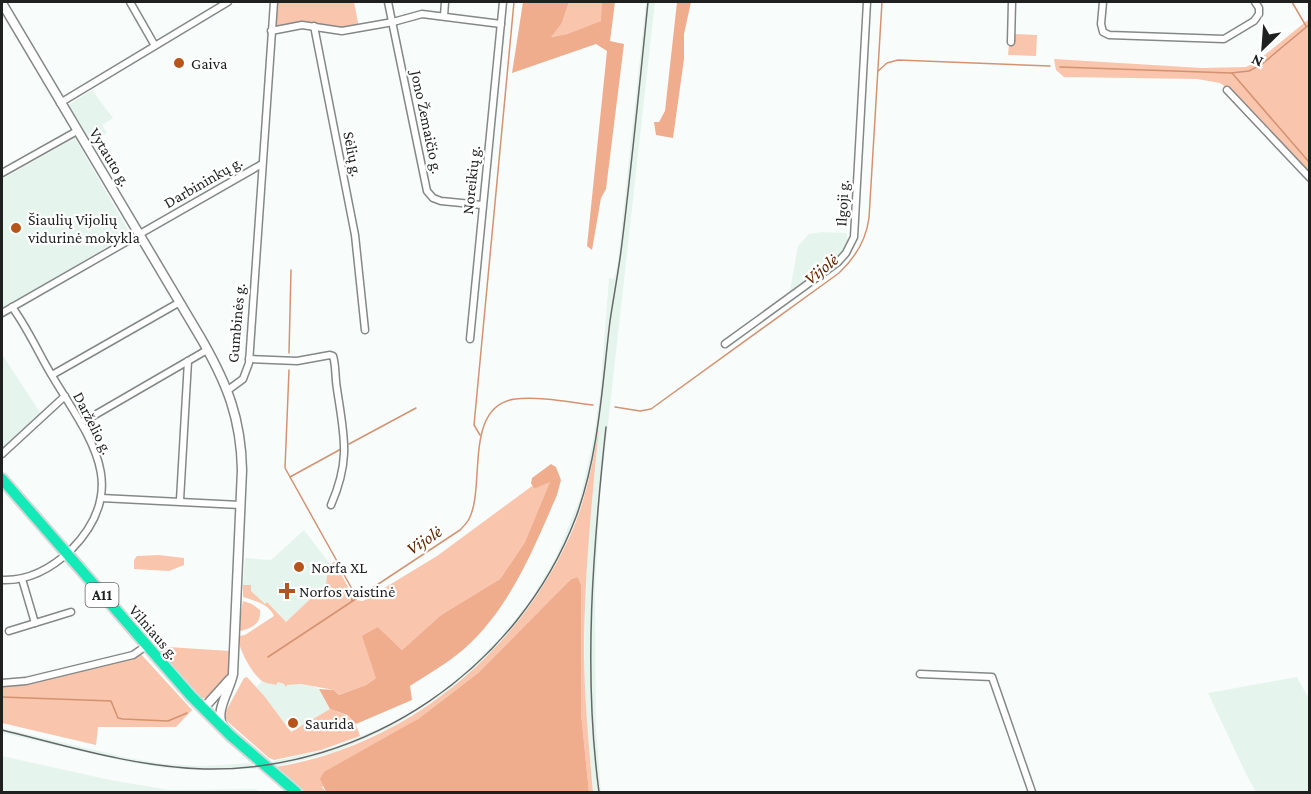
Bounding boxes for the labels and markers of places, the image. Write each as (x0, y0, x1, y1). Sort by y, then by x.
place label: Gaiva (191, 55, 228, 72)
marker: Gaiva (172, 56, 186, 70)
place label: Šiaulių Vijolių vidurinė mokykla (27, 211, 140, 247)
marker: Šiaulių Vijolių vidurinė mokykla (9, 221, 23, 235)
place label: Norfa XL (311, 559, 367, 576)
marker: Norfa XL (292, 560, 306, 574)
place label: Norfos vaistinė (299, 583, 395, 600)
marker: Norfos vaistinė (280, 584, 294, 598)
place label: Saurida (305, 715, 355, 732)
marker: Saurida (286, 716, 300, 730)

